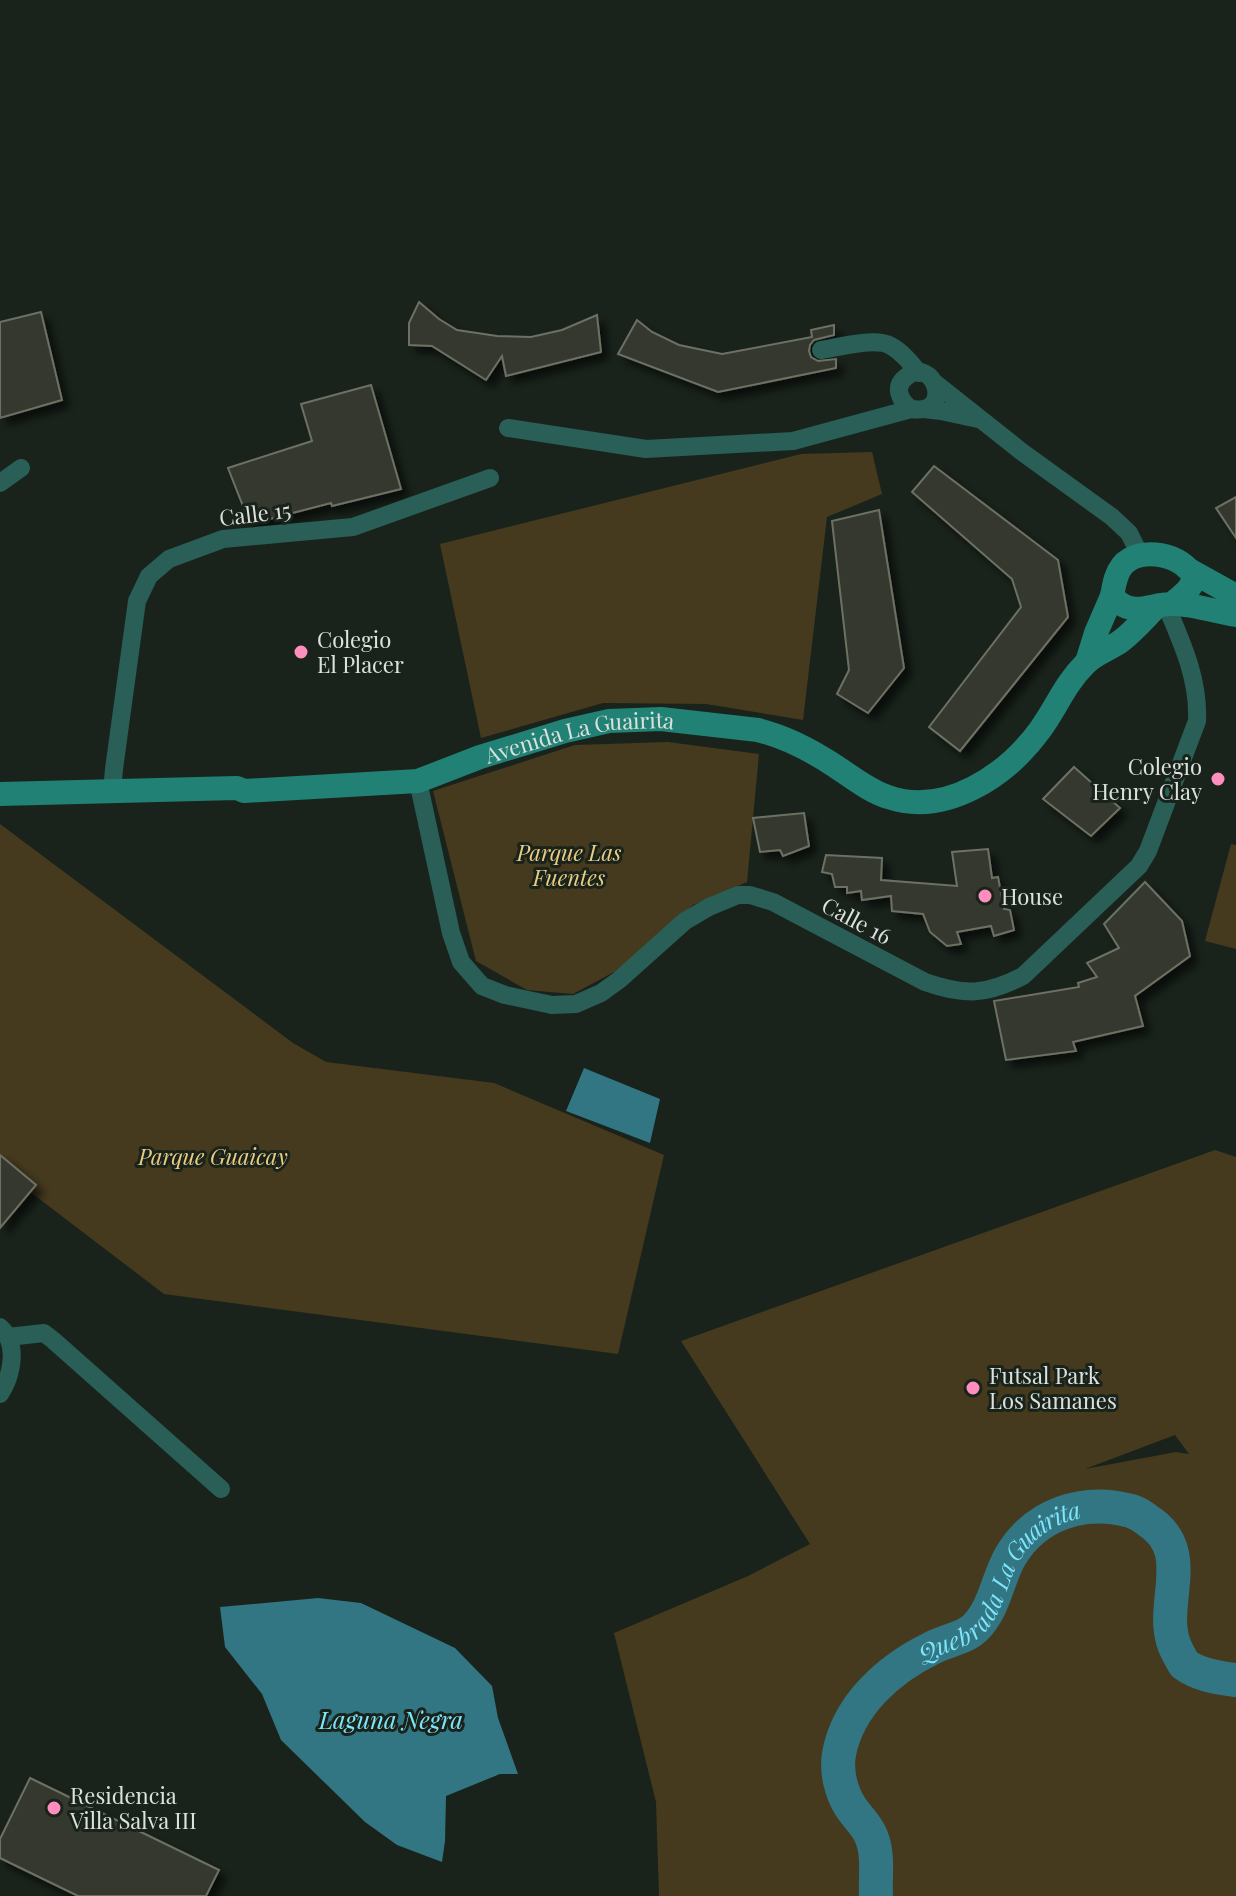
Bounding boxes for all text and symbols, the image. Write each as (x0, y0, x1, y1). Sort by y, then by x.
street label: Calle 15 (217, 494, 293, 532)
place label: Colegio El Placer (317, 624, 404, 679)
marker: Colegio El Placer (292, 643, 310, 661)
street label: Avenida La Guairita (480, 704, 676, 770)
place label: Colegio Henry Clay (1092, 751, 1202, 806)
marker: Colegio Henry Clay (1209, 770, 1227, 788)
park label: Parque Las Fuentes (516, 837, 622, 892)
place label: House (1001, 881, 1063, 911)
marker: House (976, 887, 994, 905)
street label: Calle 16 (817, 889, 897, 951)
park label: Parque Guaicay (137, 1141, 288, 1171)
place label: Futsal Park Los Samanes (989, 1360, 1117, 1415)
marker: Futsal Park Los Samanes (964, 1379, 982, 1397)
water label: Quebrada La Guairita (910, 1492, 1083, 1670)
water label: Laguna Negra (318, 1703, 463, 1735)
place label: Residencia Villa Salva III (69, 1780, 197, 1835)
marker: Residencia Villa Salva III (45, 1799, 63, 1817)

